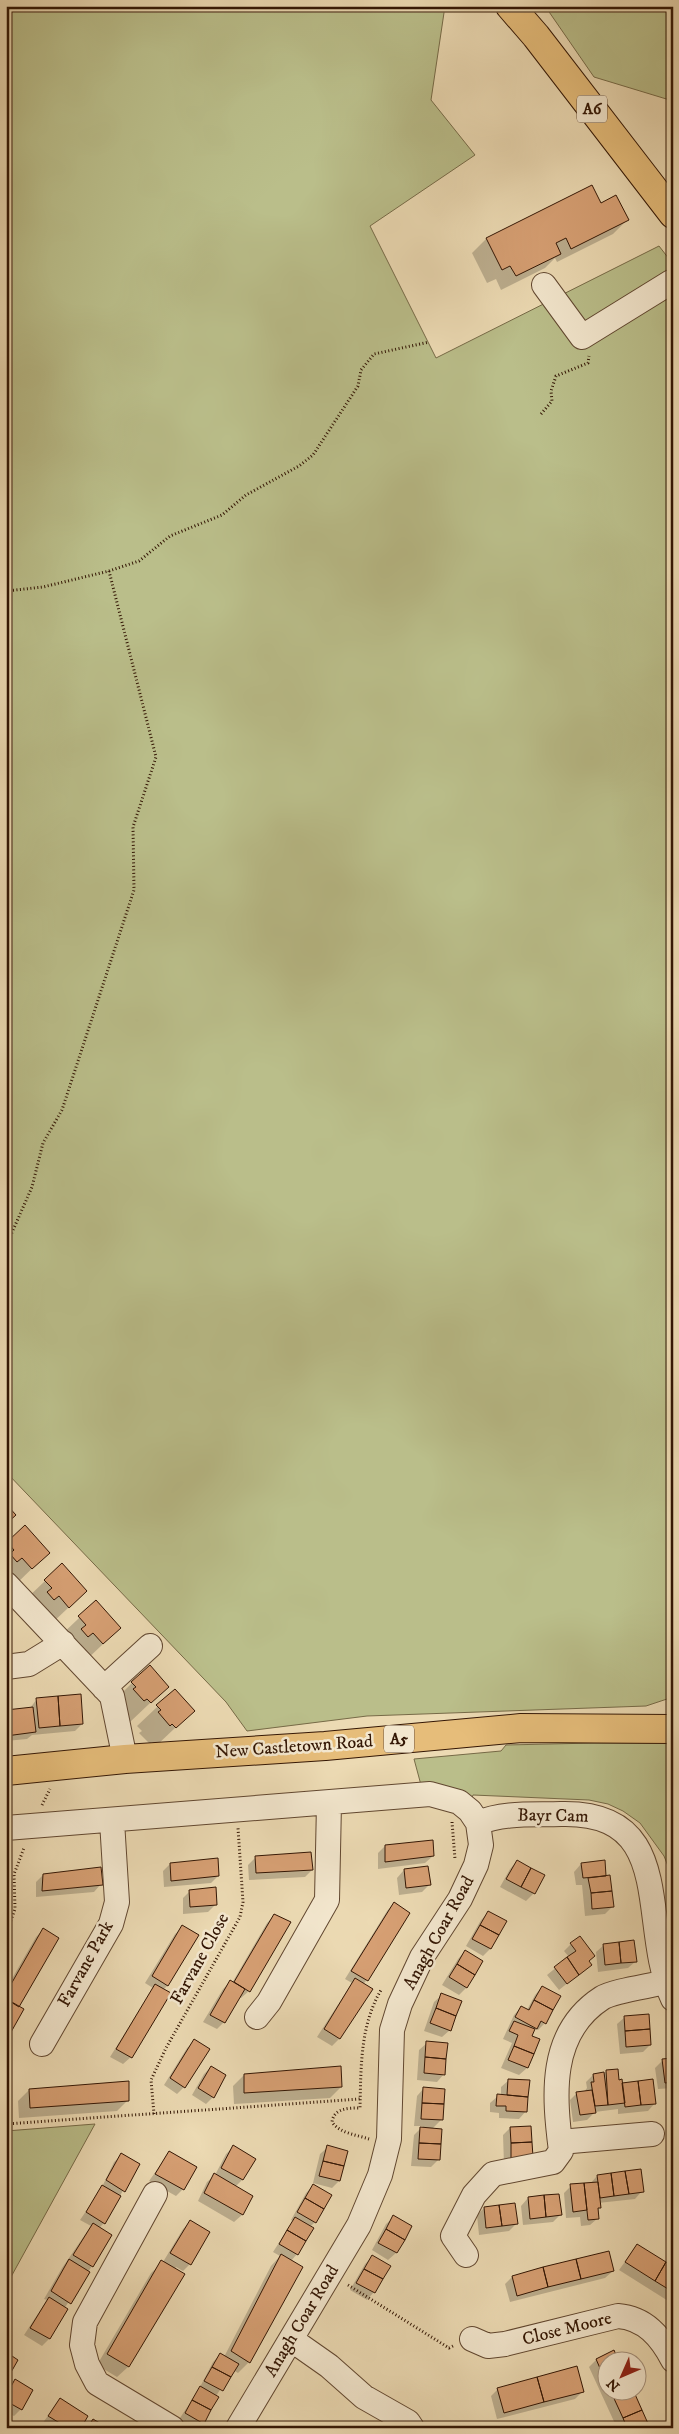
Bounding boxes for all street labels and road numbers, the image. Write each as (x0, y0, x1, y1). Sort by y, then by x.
road number: A6 (577, 96, 607, 122)
road number: A5 (384, 1726, 414, 1752)
street label: New Castletown Road (214, 1731, 374, 1763)
street label: Bayr Cam (517, 1804, 589, 1828)
street label: Anagh Coar Road (399, 1872, 479, 1994)
street label: Farvane Close (166, 1910, 234, 2008)
street label: Farvane Park (53, 1917, 119, 2011)
street label: Anagh Coar Road (260, 2261, 344, 2381)
street label: Close Moore (520, 2307, 614, 2351)

